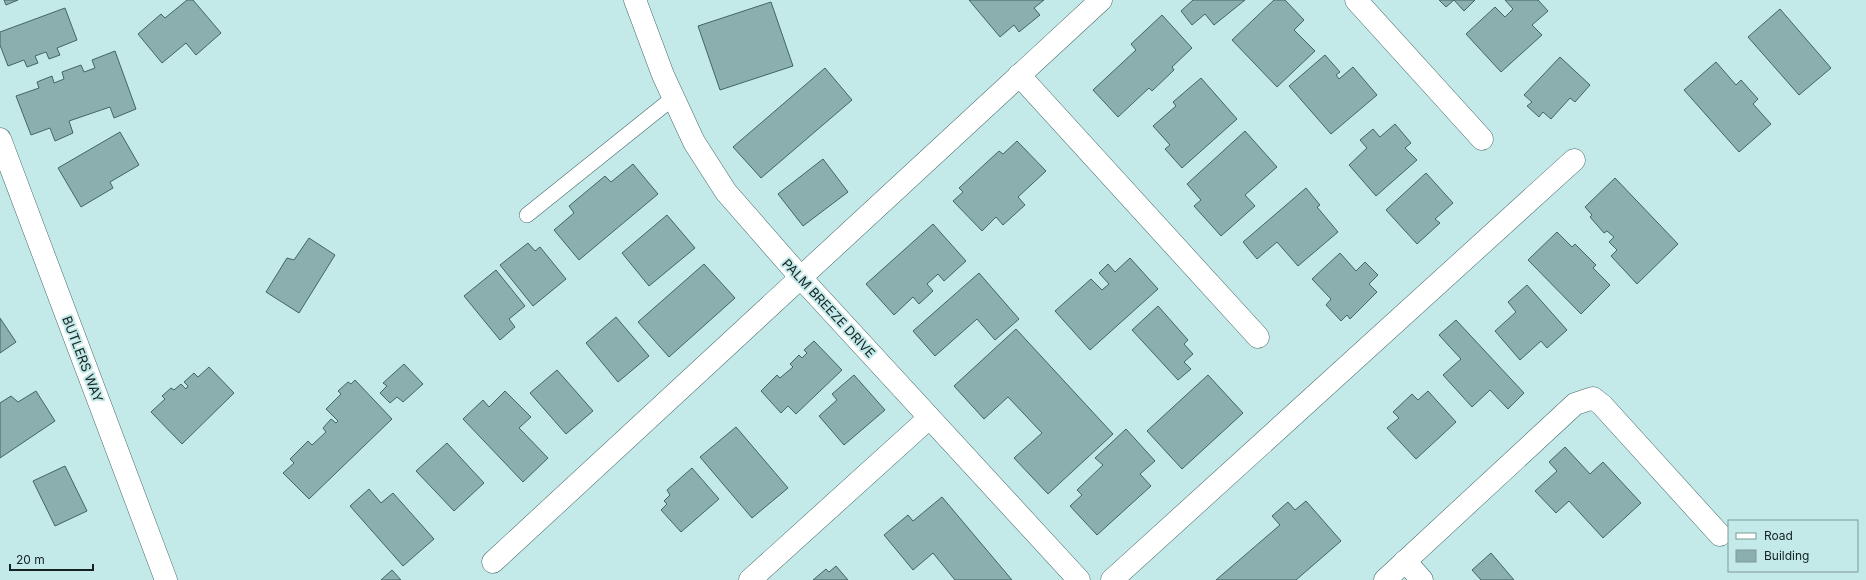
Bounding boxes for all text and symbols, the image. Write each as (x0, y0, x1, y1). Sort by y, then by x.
street label: PALM BREEZE DRIVE (779, 255, 879, 361)
street label: BUTLERS WAY (59, 314, 107, 405)
legend (1728, 520, 1858, 572)
text: Road (1764, 528, 1793, 543)
scale bar (10, 546, 93, 572)
text: Building (1764, 548, 1809, 563)
text: 20 m (16, 552, 45, 567)

